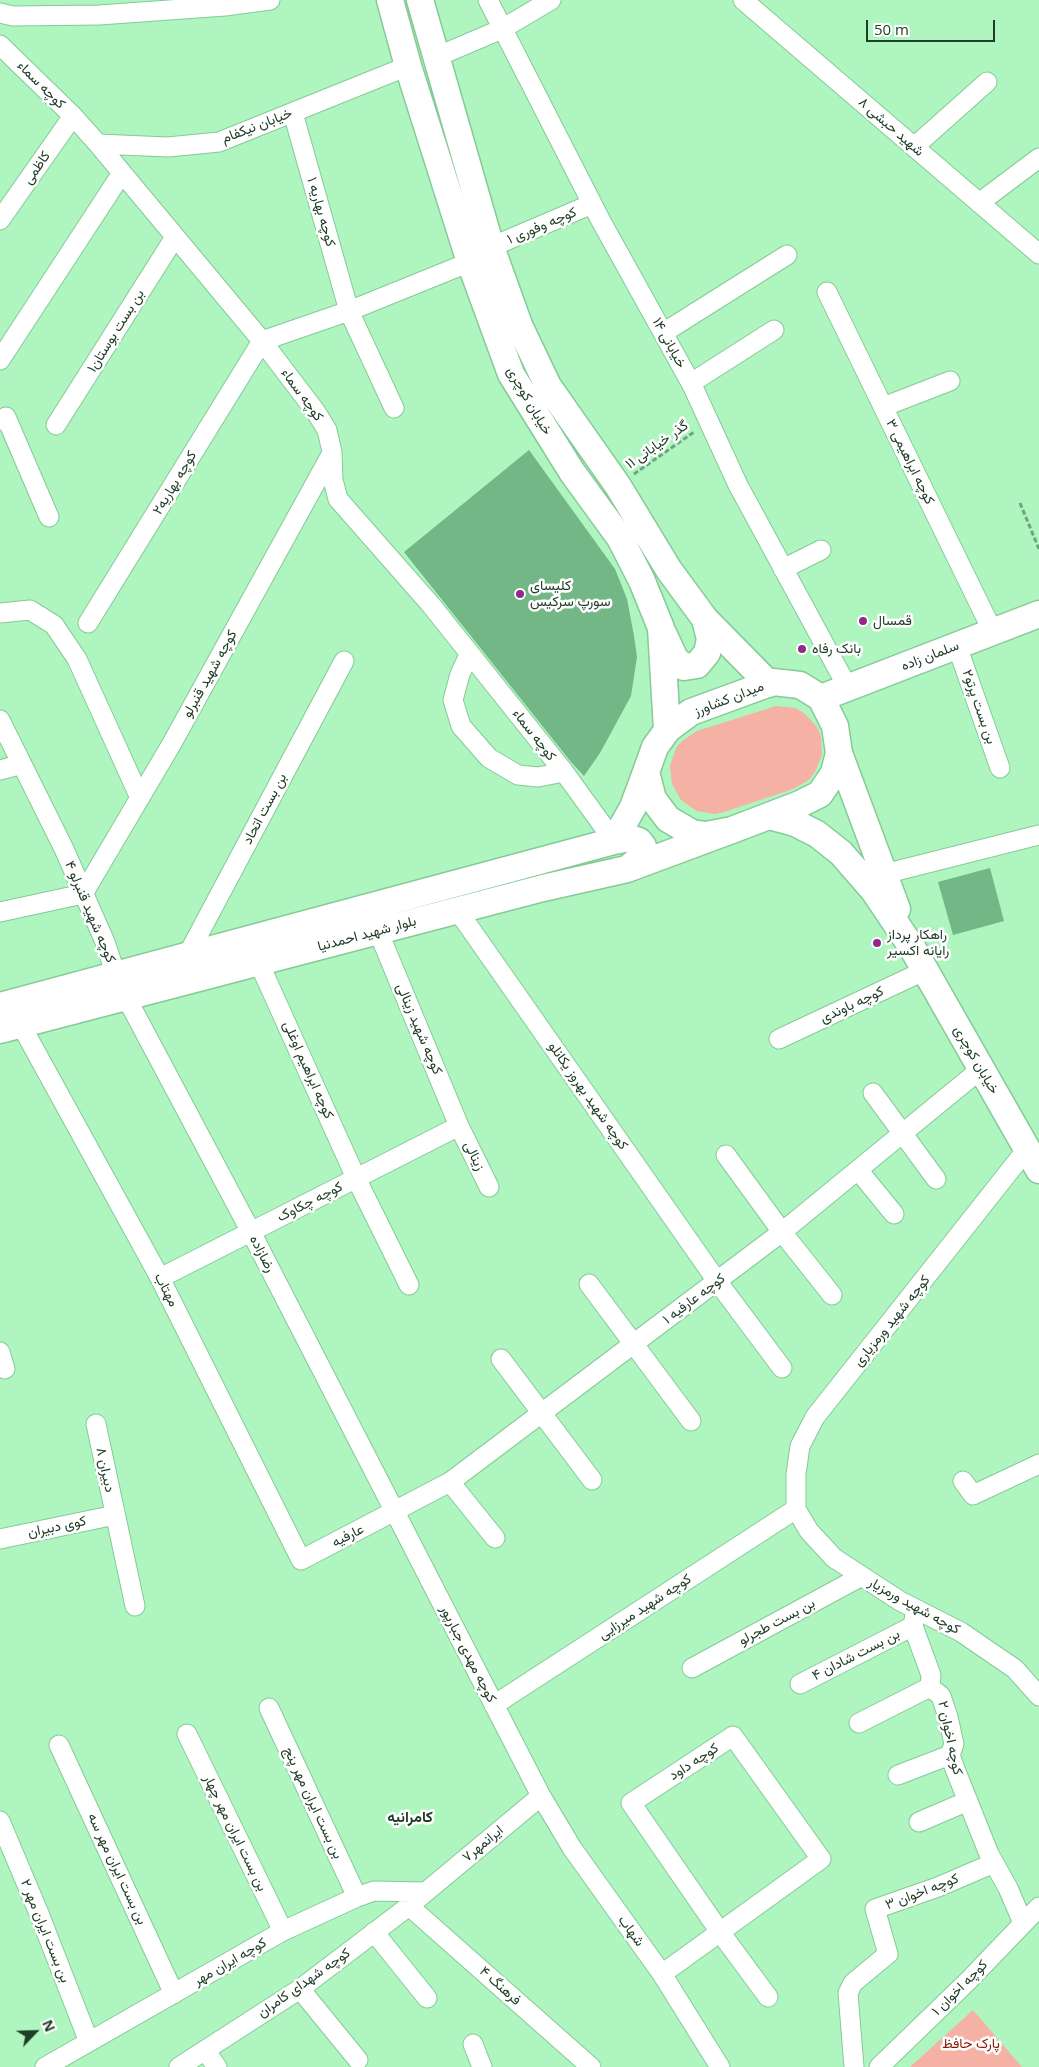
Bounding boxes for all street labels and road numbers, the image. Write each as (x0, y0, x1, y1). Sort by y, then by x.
street label: کوچه سماء (13, 57, 69, 113)
street label: شهید حبشی ۸ (855, 94, 927, 160)
street label: خیابان نیکفام (219, 105, 295, 147)
street label: کاظمی (20, 148, 54, 188)
street label: کوچه بهاریه ۱ (303, 175, 339, 249)
street label: کوچه وفوری ۱ (505, 204, 579, 248)
street label: بن بست بوستان۱ (84, 287, 148, 375)
street label: خیابانی ۱۴ (648, 315, 690, 371)
street label: خیابان کوچری (503, 364, 555, 438)
street label: کوچه سماء (277, 365, 327, 425)
street label: گذر خیابانی ۱۱ (622, 417, 692, 473)
street label: کوچه ابراهیمی ۳ (882, 417, 938, 507)
street label: کوچه بهاریه۲ (149, 448, 201, 518)
street label: کوچه شهید قنبرلو (179, 627, 241, 721)
street label: سلمان زاده (899, 637, 961, 675)
street label: بن بست پرتو۲ (958, 668, 1000, 746)
street label: میدان کشاورز (692, 678, 766, 720)
street label: کوچه سماء (509, 706, 559, 764)
street label: بن بست اتحاد (239, 771, 291, 847)
street label: کوچه شهید قنبرلو ۴ (61, 858, 119, 966)
street label: بلوار شهید احمدنیا (316, 913, 418, 955)
street label: کوچه شهید زینالی (392, 981, 446, 1077)
street label: کوچه باوندی (818, 983, 886, 1027)
street label: کوچه ابراهیم اوغلی (279, 1018, 337, 1122)
street label: خیابان کوچری (950, 1023, 1002, 1097)
street label: کوچه شهید بهروز یکانلو (544, 1039, 632, 1153)
street label: زینالی (460, 1139, 488, 1173)
street label: کوچه چکاوک (274, 1178, 346, 1226)
street label: رضازاده (246, 1233, 278, 1275)
street label: مهتاب (150, 1270, 182, 1310)
street label: کوچه عارفیه ۱ (659, 1270, 729, 1328)
street label: کوچه شهید ورمزیاری (850, 1272, 934, 1370)
street label: دبیران ۸ (92, 1446, 118, 1494)
street label: کوی دبیران (26, 1513, 88, 1541)
street label: عارفیه (329, 1521, 367, 1551)
street label: کوچه شهید میرزایی (595, 1571, 695, 1643)
street label: کوچه شهید ورمزیار (865, 1574, 963, 1638)
street label: بن بست طجرلو (736, 1595, 818, 1649)
street label: کوچه مهدی جبارپور (436, 1603, 500, 1705)
street label: بن بست شادان ۴ (809, 1626, 903, 1684)
street label: کوچه اخوان ۲ (934, 1699, 966, 1777)
street label: کوچه داود (666, 1740, 722, 1784)
street label: بن بست ایران مهر پنج (280, 1744, 346, 1862)
street label: بن بست ایران مهر چهار (199, 1772, 271, 1894)
street label: بن بست ایران مهر سه (84, 1811, 150, 1927)
street label: ایرانمهر۷ (459, 1822, 507, 1866)
street label: کوچه اخوان ۳ (883, 1870, 961, 1914)
street label: ۲ بن بست ایران مهر (17, 1877, 73, 1985)
street label: شهاب (614, 1912, 648, 1950)
street label: کوچه ایران مهر (191, 1934, 269, 1990)
street label: کوچه شهدای کامران (254, 1945, 354, 2021)
street label: کوچه اخوان ۱ (929, 1957, 991, 2019)
street label: فرهنگ ۴ (476, 1963, 524, 2009)

